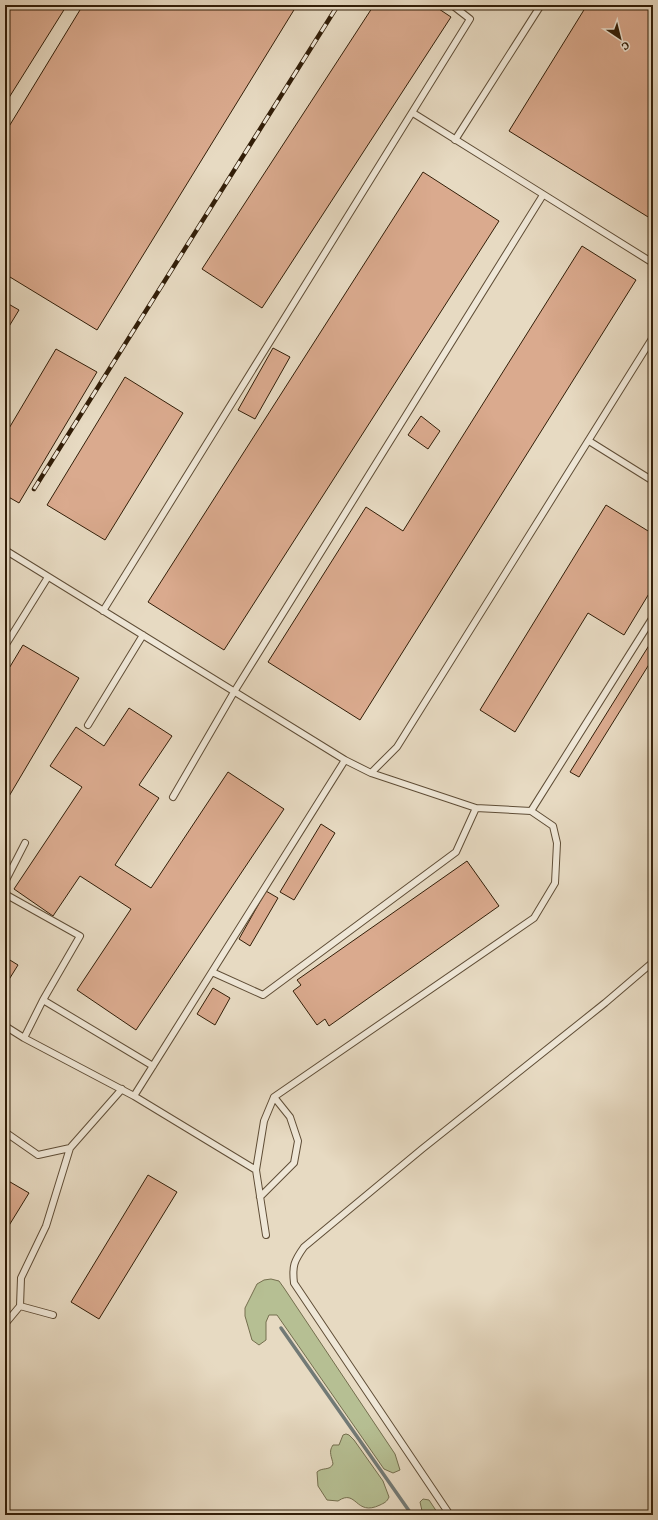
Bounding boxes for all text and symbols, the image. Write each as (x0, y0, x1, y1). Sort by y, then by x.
north arrow (600, 18, 640, 58)
text: С (618, 38, 633, 54)

